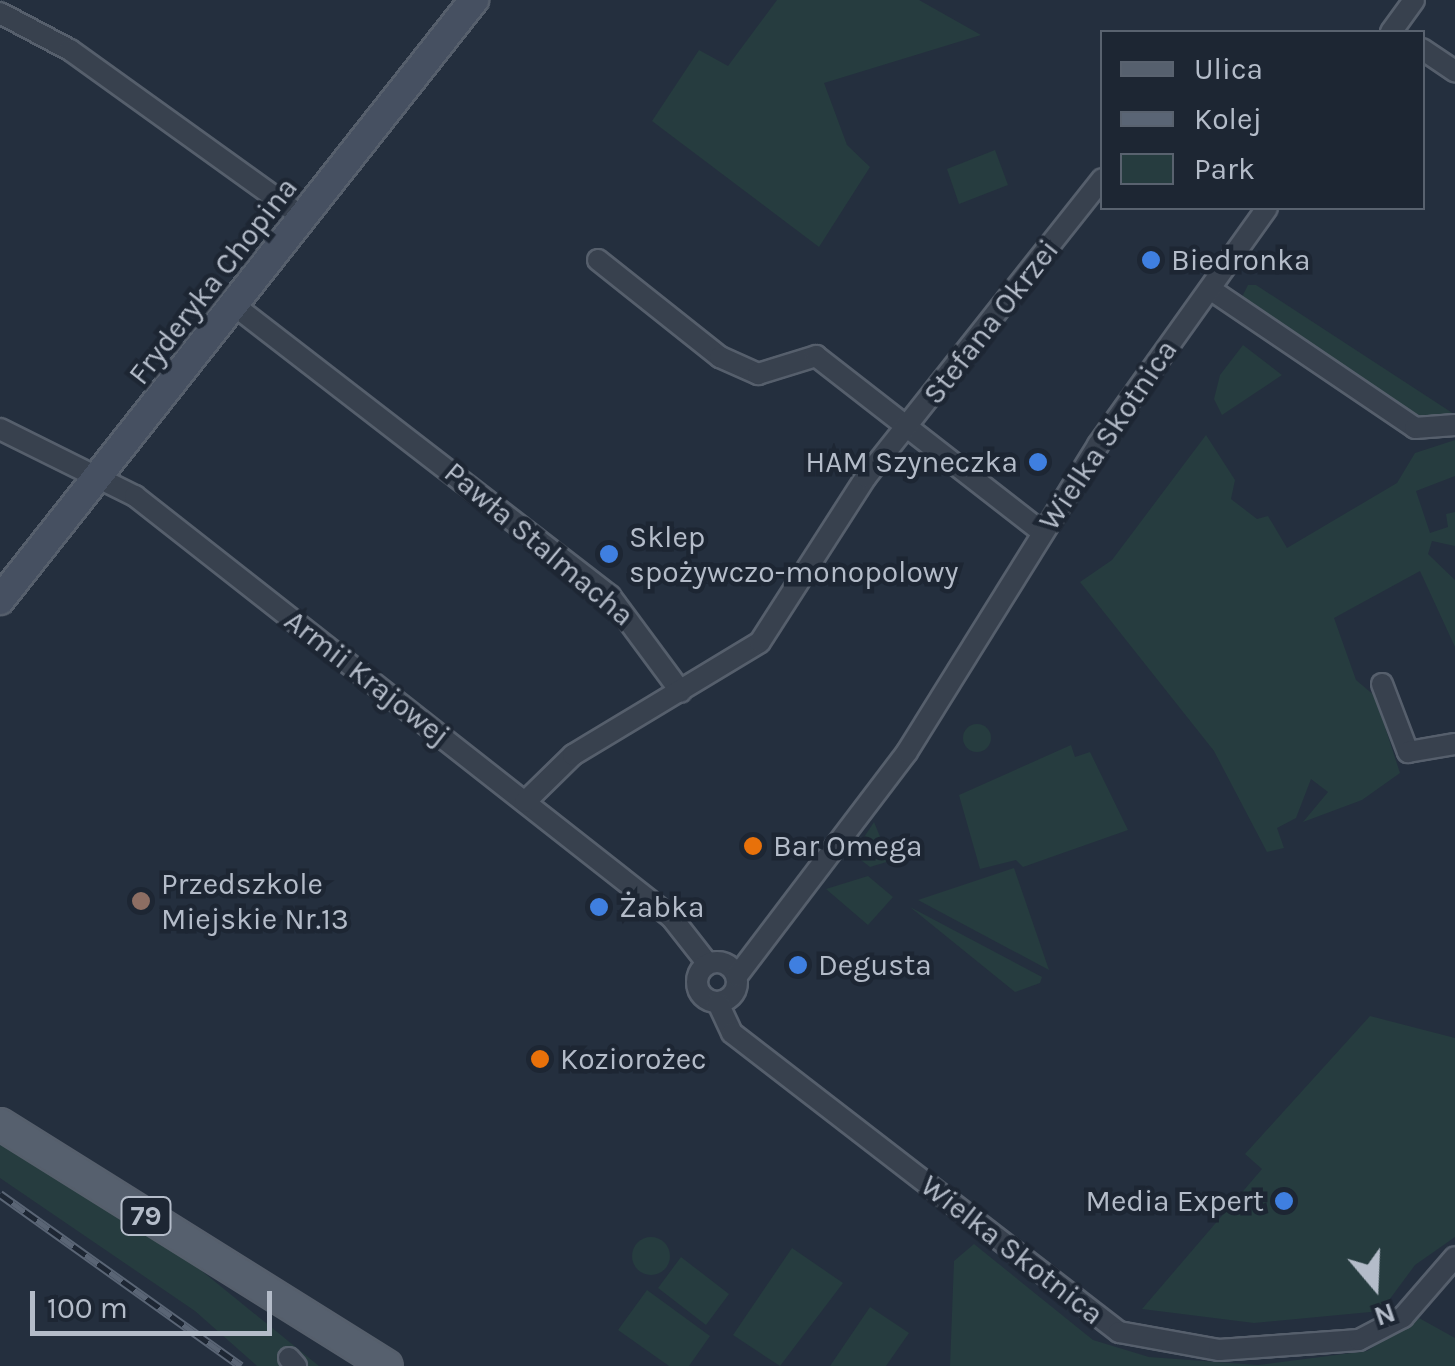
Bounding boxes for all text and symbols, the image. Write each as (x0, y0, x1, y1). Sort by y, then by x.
legend (1100, 30, 1425, 210)
text: Ulica (1194, 51, 1263, 87)
text: Kolej (1194, 101, 1262, 137)
text: Park (1194, 151, 1255, 187)
street label: Fryderyka Chopina (121, 170, 305, 392)
street label: Stefana Okrzei (916, 232, 1066, 412)
place label: Biedronka (1171, 242, 1311, 278)
marker: Biedronka (1140, 249, 1162, 271)
street label: Wielka Skotnica (1031, 333, 1185, 537)
place label: HAM Szyneczka (805, 444, 1018, 480)
marker: HAM Szyneczka (1027, 451, 1049, 473)
street label: Pawła Stalmacha (437, 454, 641, 634)
place label: Sklep spożywczo-monopolowy (629, 519, 959, 590)
marker: Sklep spożywczo-monopolowy (598, 543, 620, 565)
street label: Armii Krajowej (277, 603, 457, 753)
place label: Bar Omega (773, 828, 922, 864)
marker: Bar Omega (742, 835, 764, 857)
place label: Przedszkole Miejskie Nr.13 (161, 866, 349, 936)
place label: Żabka (619, 889, 704, 925)
marker: Przedszkole Miejskie Nr.13 (130, 890, 152, 912)
marker: Żabka (588, 896, 610, 918)
place label: Degusta (818, 947, 932, 983)
marker: Degusta (787, 954, 809, 976)
place label: Koziorożec (560, 1041, 707, 1077)
marker: Koziorożec (529, 1048, 551, 1070)
street label: Wielka Skotnica (914, 1168, 1110, 1332)
place label: Media Expert (1086, 1183, 1264, 1219)
marker: Media Expert (1273, 1190, 1295, 1212)
road number: 79 (118, 1193, 174, 1239)
north arrow (1325, 1236, 1425, 1336)
scale bar (35, 1271, 278, 1333)
text: 100 m (47, 1290, 128, 1326)
text: N (1370, 1296, 1400, 1334)

